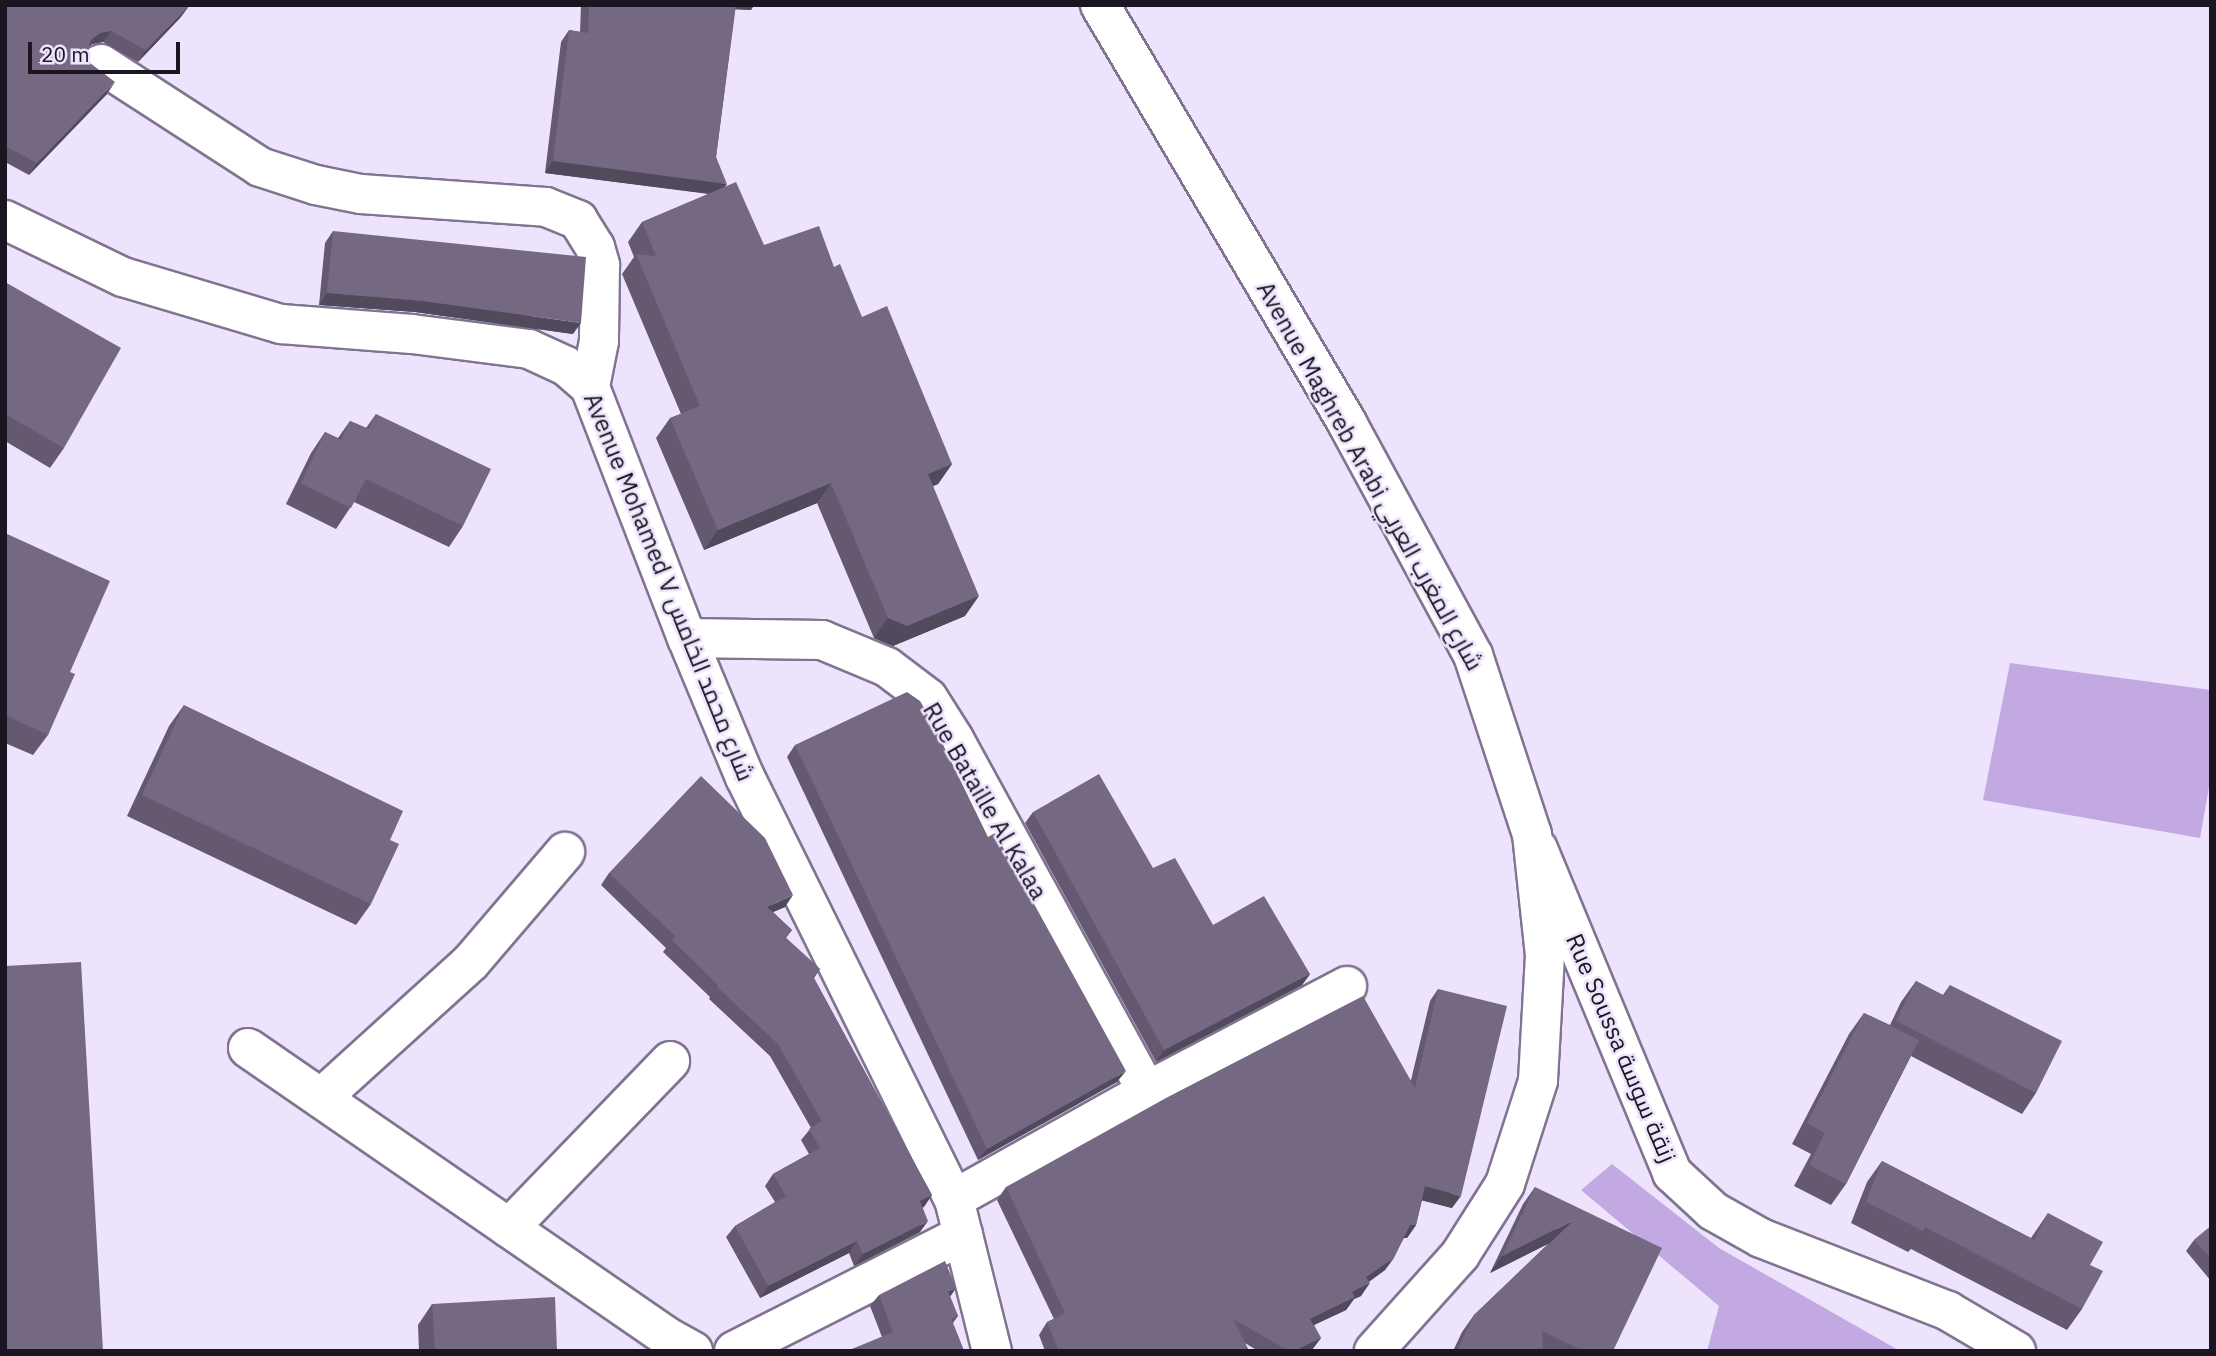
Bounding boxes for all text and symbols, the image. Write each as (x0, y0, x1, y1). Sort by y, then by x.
scale bar (32, 28, 184, 72)
text: 20 m (41, 40, 90, 68)
street label: Avenue Maghreb Arabi شارع المغرب العربي (1251, 277, 1489, 675)
street label: Avenue Mohamed V شارع محمد الخامس (578, 389, 760, 785)
street label: Rue Bataille Al Kalaa (917, 697, 1053, 905)
street label: Rue Soussa زنقة سوسة (1560, 929, 1682, 1167)

